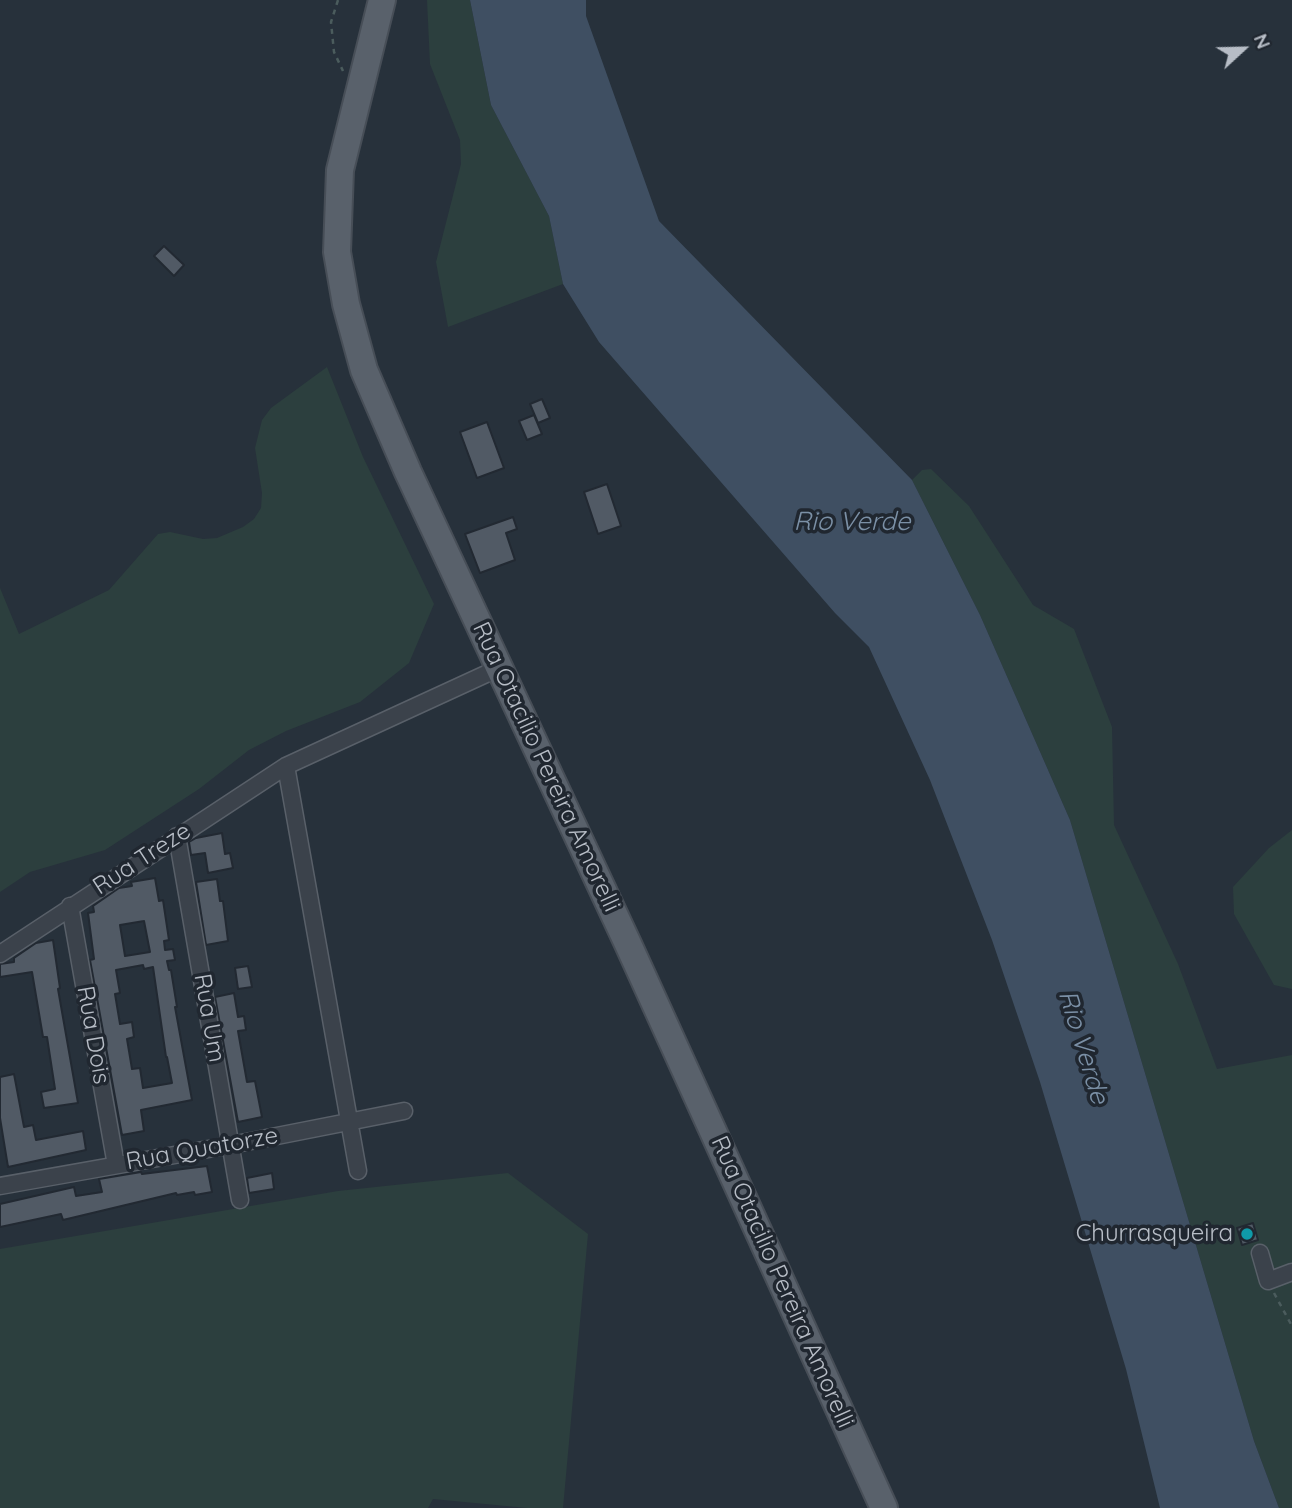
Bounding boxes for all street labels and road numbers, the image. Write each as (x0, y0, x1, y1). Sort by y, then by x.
street label: Rua Otacilio Pereira Amorelli (466, 618, 626, 916)
street label: Rua Treze (88, 817, 196, 901)
street label: Rua Um (187, 971, 231, 1065)
street label: Rua Dois (70, 984, 116, 1086)
street label: Rua Quatorze (124, 1121, 280, 1177)
street label: Rua Otacilio Pereira Amorelli (705, 1132, 859, 1432)

